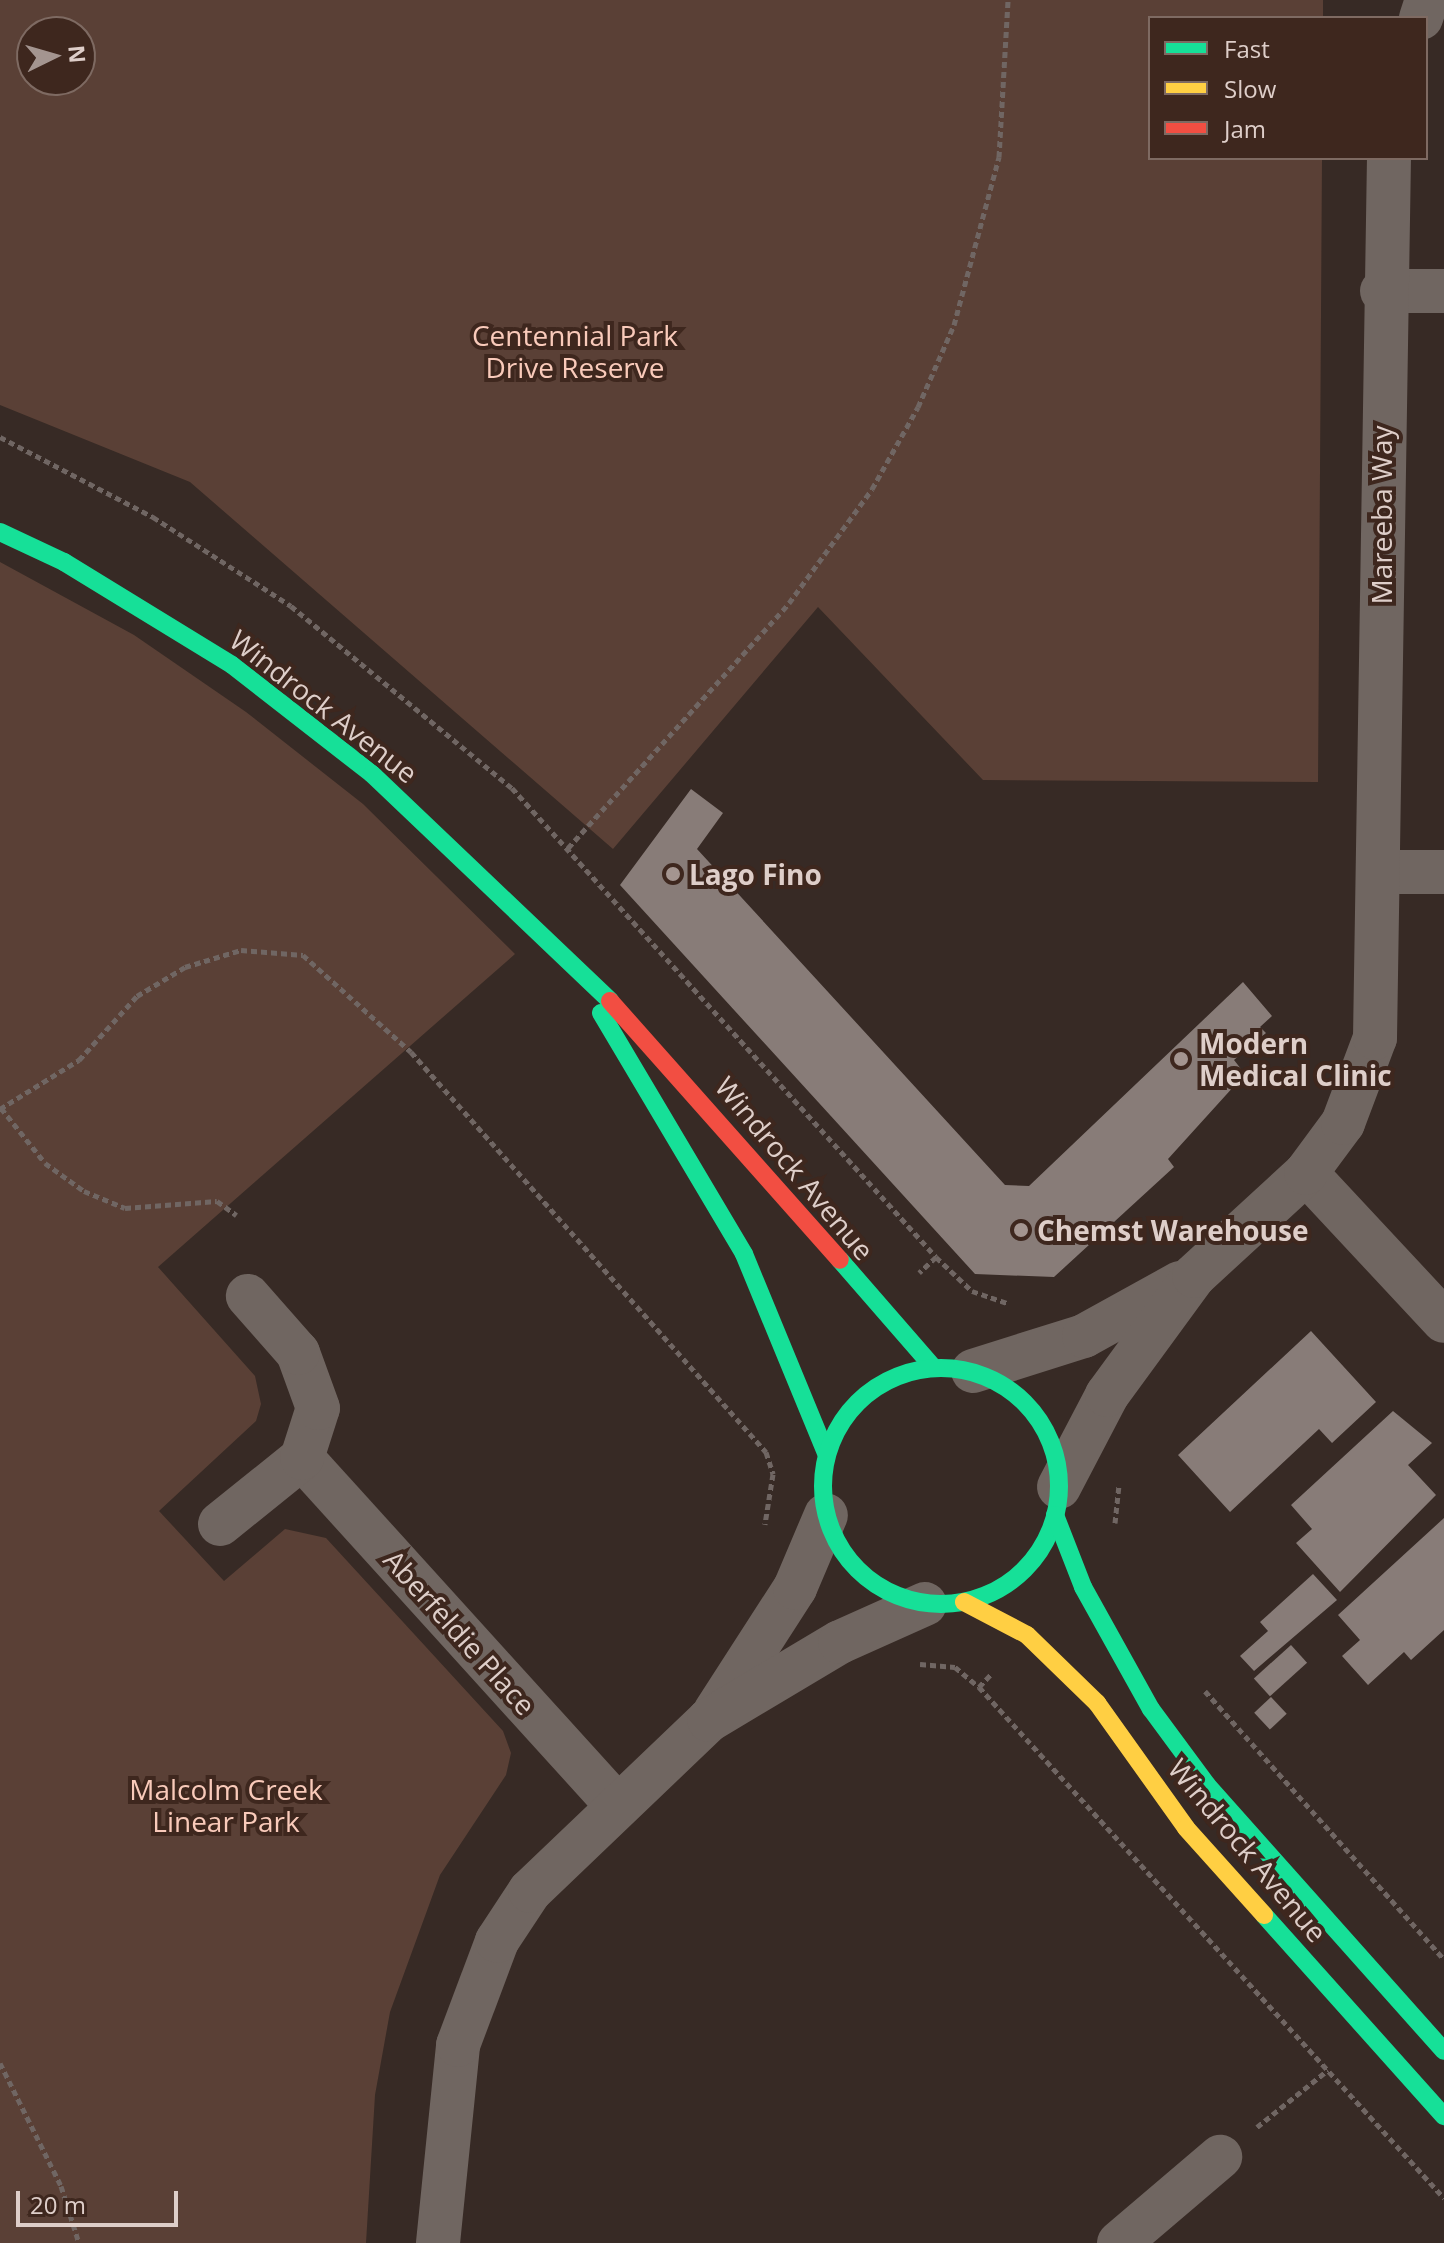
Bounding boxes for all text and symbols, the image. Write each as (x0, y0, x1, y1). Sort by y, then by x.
north arrow (16, 16, 96, 96)
legend (1148, 16, 1428, 160)
text: Fast (1224, 32, 1270, 65)
text: N (62, 44, 94, 64)
text: Slow (1224, 72, 1276, 105)
text: Jam (1224, 112, 1266, 145)
park label: Centennial Park Drive Reserve (472, 318, 678, 384)
street label: Mareeba Way (1364, 425, 1398, 605)
street label: Windrock Avenue (224, 622, 424, 790)
place label: Lago Fino (689, 857, 822, 891)
marker: Lago Fino (664, 865, 682, 883)
place label: Modern Medical Clinic (1199, 1026, 1392, 1092)
marker: Modern Medical Clinic (1170, 1048, 1192, 1070)
street label: Windrock Avenue (709, 1070, 881, 1266)
place label: Chemst Warehouse (1037, 1213, 1308, 1247)
marker: Chemst Warehouse (1012, 1221, 1030, 1239)
street label: Aberfeldie Place (377, 1543, 543, 1721)
street label: Windrock Avenue (1162, 1752, 1334, 1948)
park label: Malcolm Creek Linear Park (129, 1772, 323, 1838)
scale bar (20, 2175, 182, 2225)
text: 20 m (30, 2188, 86, 2221)

